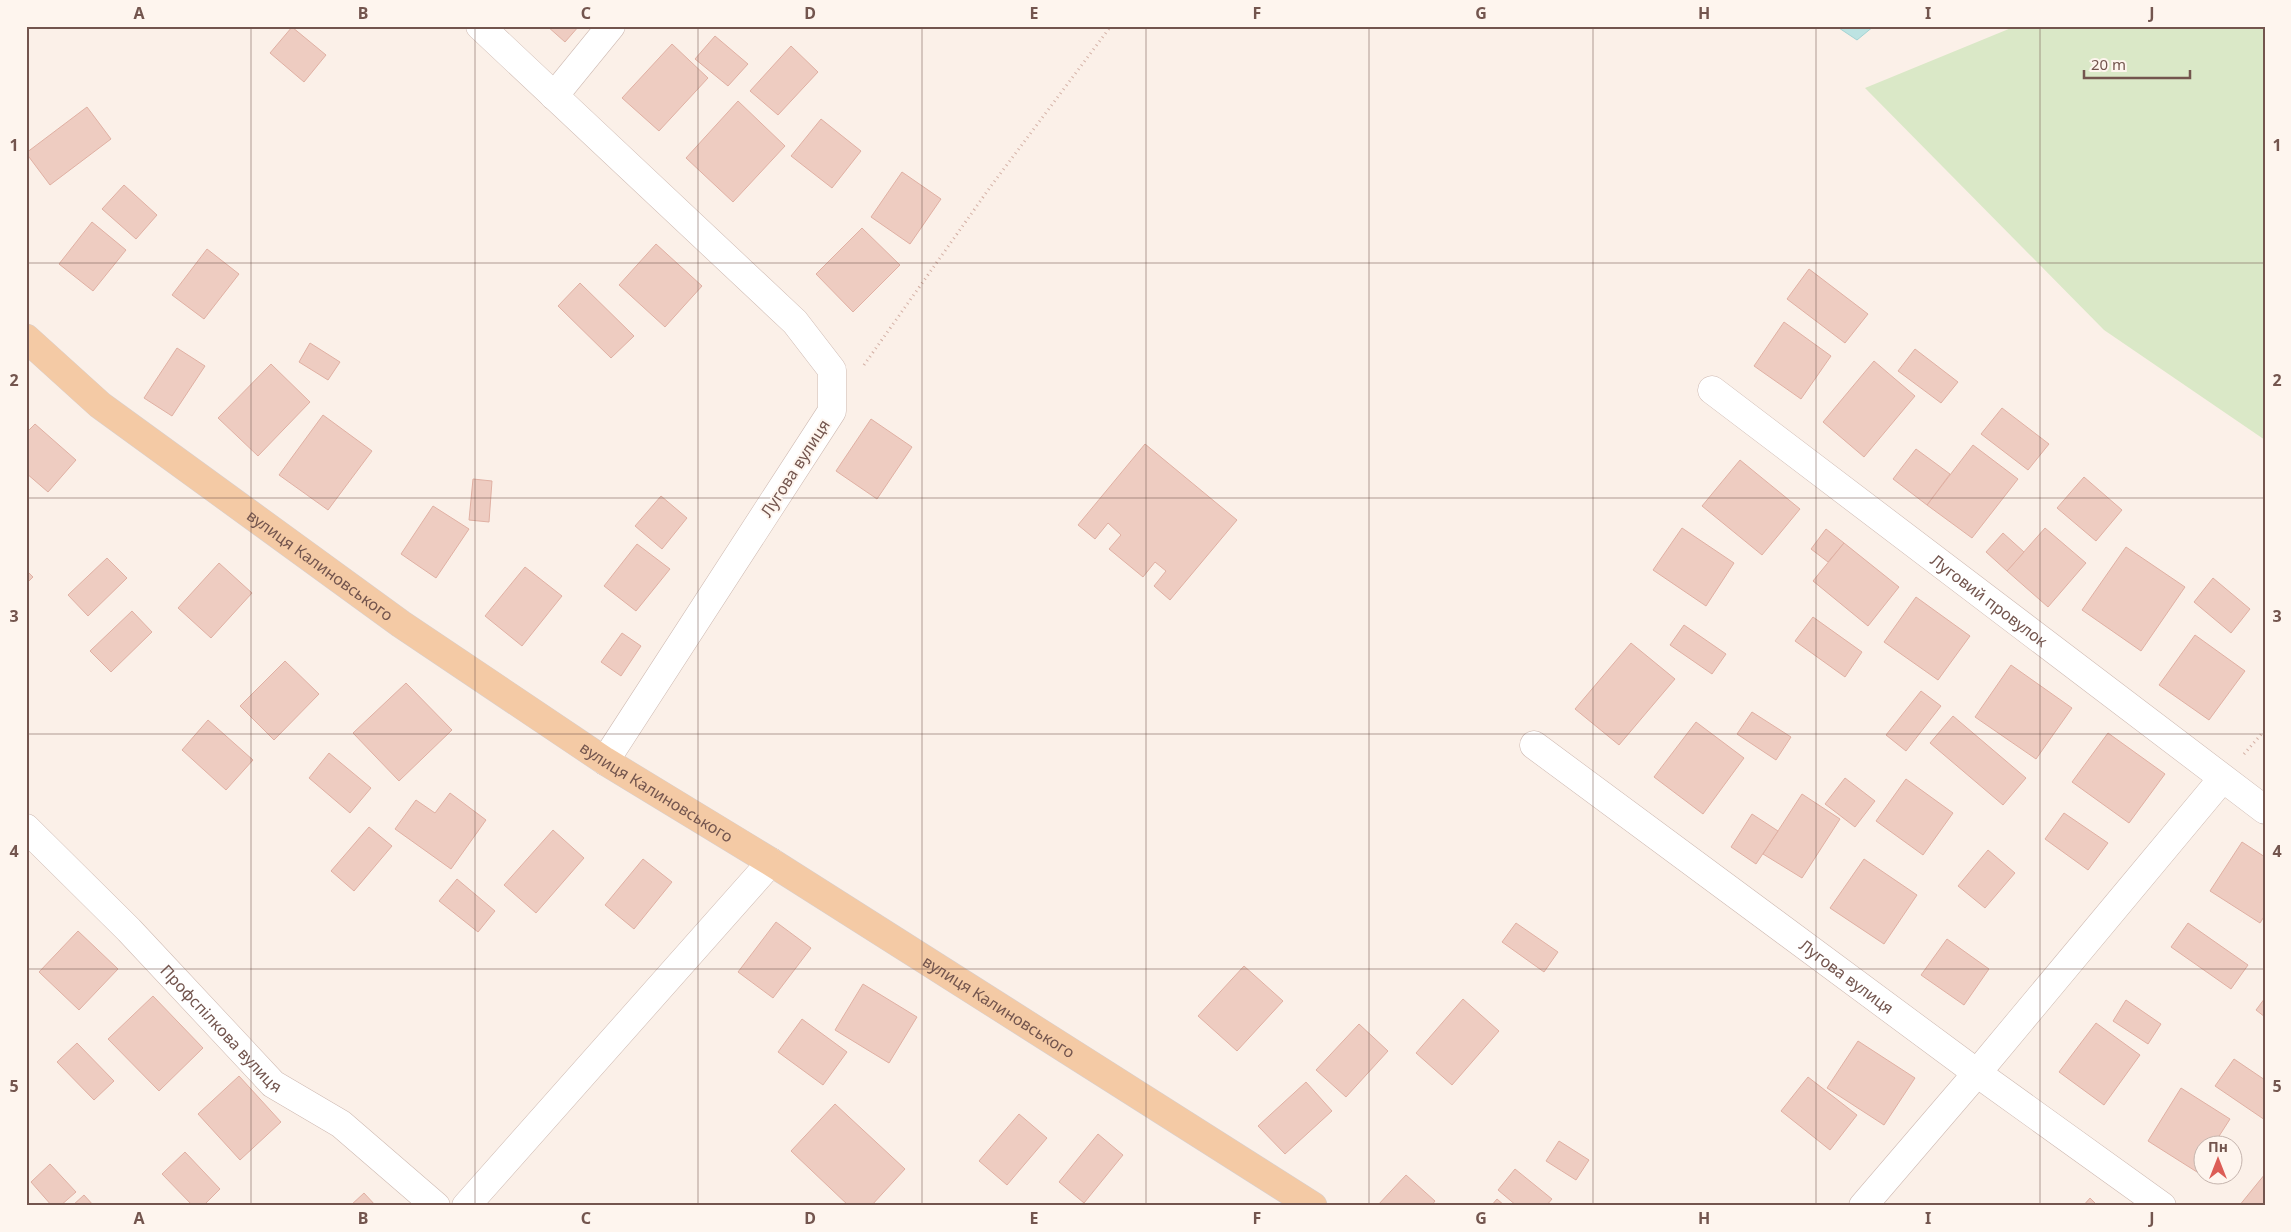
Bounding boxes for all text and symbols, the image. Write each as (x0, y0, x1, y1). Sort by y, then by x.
text: A (133, 2, 145, 24)
text: B (358, 2, 368, 24)
text: C (581, 2, 591, 24)
text: D (804, 2, 816, 24)
text: E (1030, 2, 1039, 24)
text: F (1253, 2, 1261, 24)
text: G (1475, 2, 1487, 24)
text: H (1698, 2, 1710, 24)
text: I (1925, 2, 1931, 24)
text: J (2147, 2, 2155, 24)
scale bar (2084, 48, 2190, 80)
text: 20 m (2091, 54, 2126, 74)
text: 1 (9, 134, 19, 156)
text: 1 (2272, 134, 2282, 156)
text: 2 (9, 369, 19, 391)
text: 2 (2272, 369, 2282, 391)
street label: Лугова вулиця (755, 415, 835, 521)
street label: вулиця Калиновського (242, 504, 398, 626)
street label: Луговий провулок (1926, 549, 2052, 652)
text: 3 (9, 605, 19, 627)
text: 3 (2272, 605, 2282, 627)
street label: вулиця Калиновського (576, 736, 737, 847)
text: 4 (9, 840, 19, 862)
text: 4 (2272, 840, 2282, 862)
street label: Лугова вулиця (1795, 934, 1898, 1019)
street label: вулиця Калиновського (919, 950, 1079, 1063)
street label: Профспілкова вулиця (156, 960, 286, 1098)
text: 5 (9, 1075, 19, 1097)
text: 5 (2272, 1075, 2282, 1097)
north arrow (2194, 1134, 2244, 1184)
text: Пн (2208, 1137, 2228, 1156)
text: A (133, 1207, 145, 1229)
text: B (358, 1207, 368, 1229)
text: C (581, 1207, 591, 1229)
text: D (804, 1207, 816, 1229)
text: E (1030, 1207, 1039, 1229)
text: F (1253, 1207, 1261, 1229)
text: G (1475, 1207, 1487, 1229)
text: H (1698, 1207, 1710, 1229)
text: I (1925, 1207, 1931, 1229)
text: J (2147, 1207, 2155, 1229)

